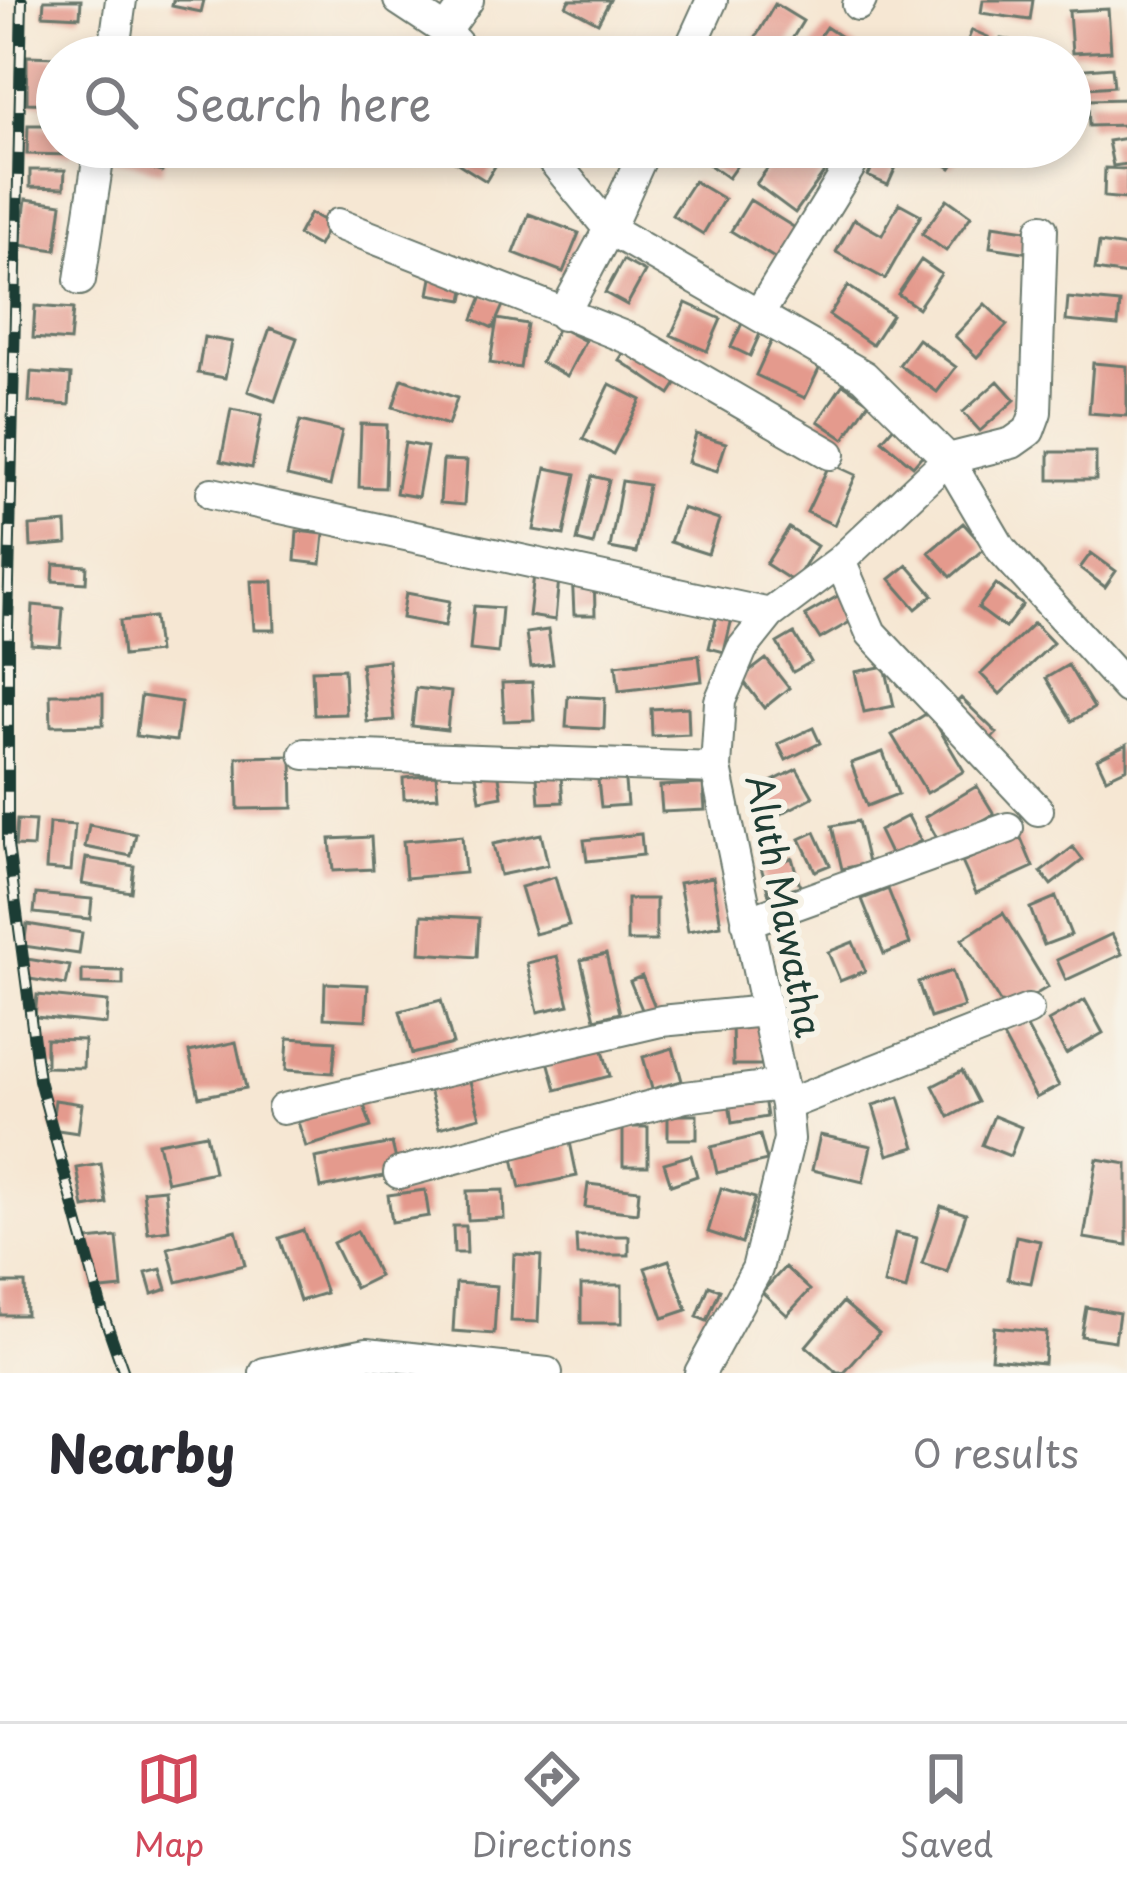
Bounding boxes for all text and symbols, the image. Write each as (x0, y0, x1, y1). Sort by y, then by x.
search box (36, 36, 1091, 168)
text: Search here (174, 68, 431, 136)
icon: search (78, 69, 144, 135)
street label: Aluth Mawatha (734, 770, 838, 1042)
text: Nearby (48, 1413, 235, 1490)
text: 0 results (913, 1422, 1079, 1481)
tab: Map (134, 1746, 204, 1868)
tab: Directions (472, 1746, 632, 1868)
tab: Saved (900, 1746, 993, 1868)

